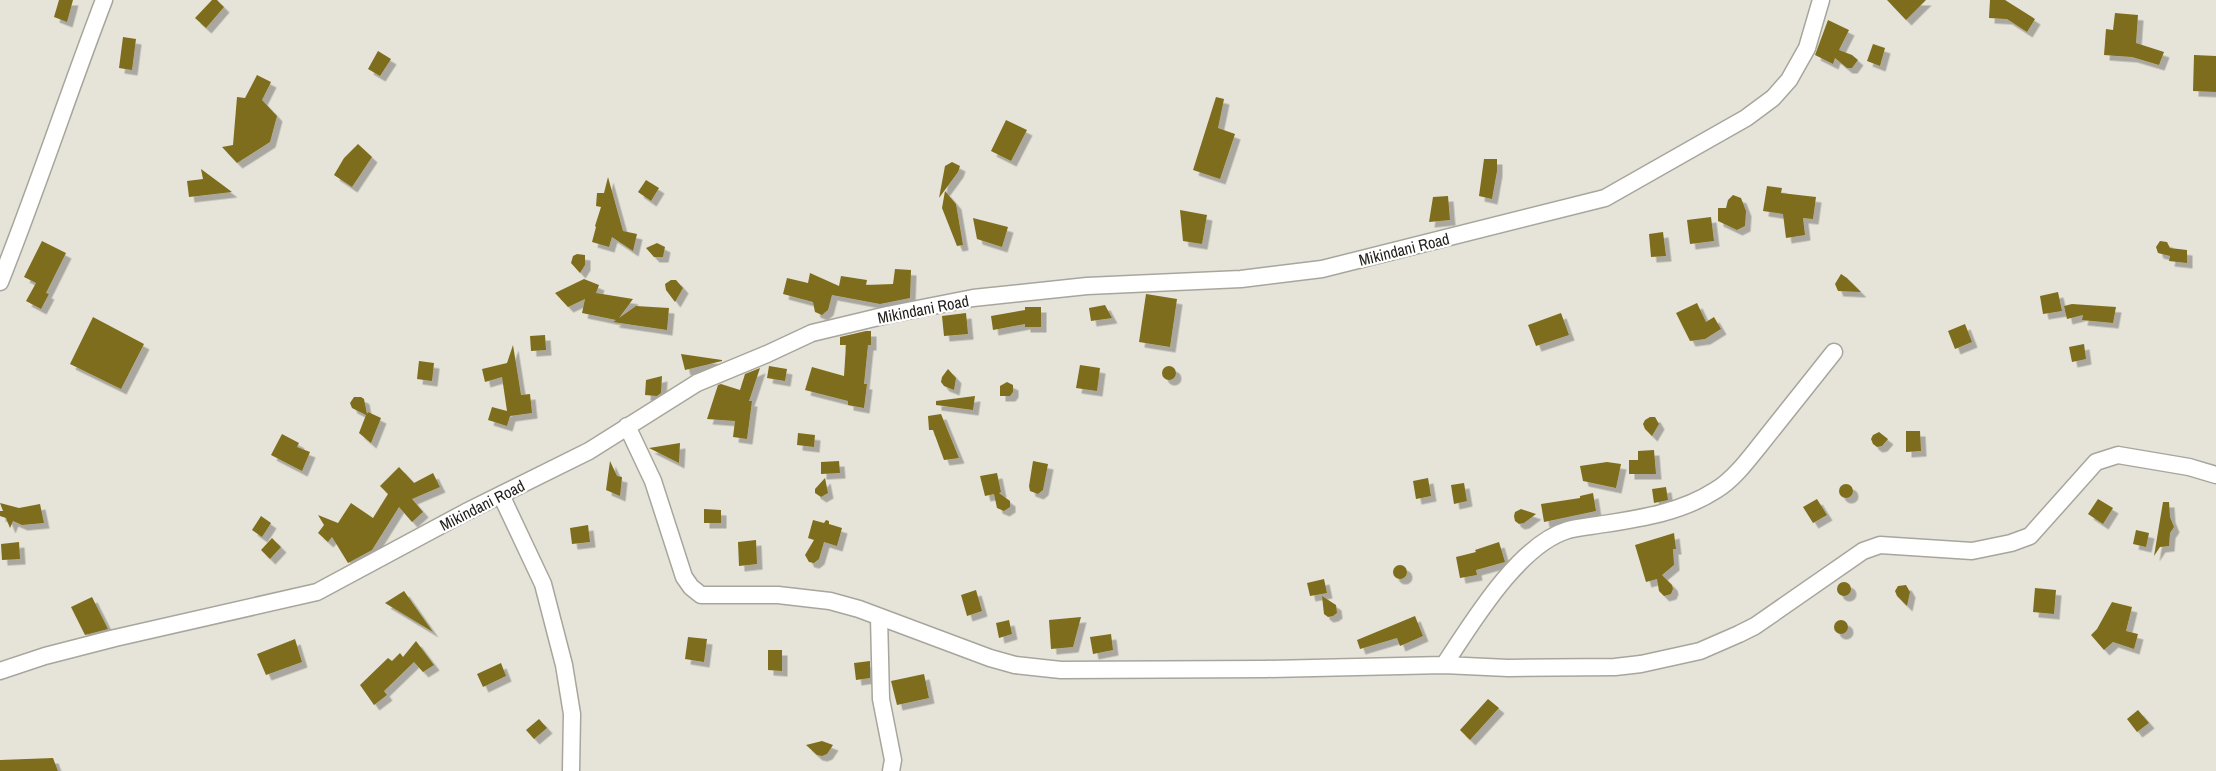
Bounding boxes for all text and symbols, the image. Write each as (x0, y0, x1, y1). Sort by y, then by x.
street label: Mikindani Road (1356, 227, 1452, 271)
street label: Mikindani Road (875, 289, 971, 329)
street label: Mikindani Road (436, 474, 528, 536)

